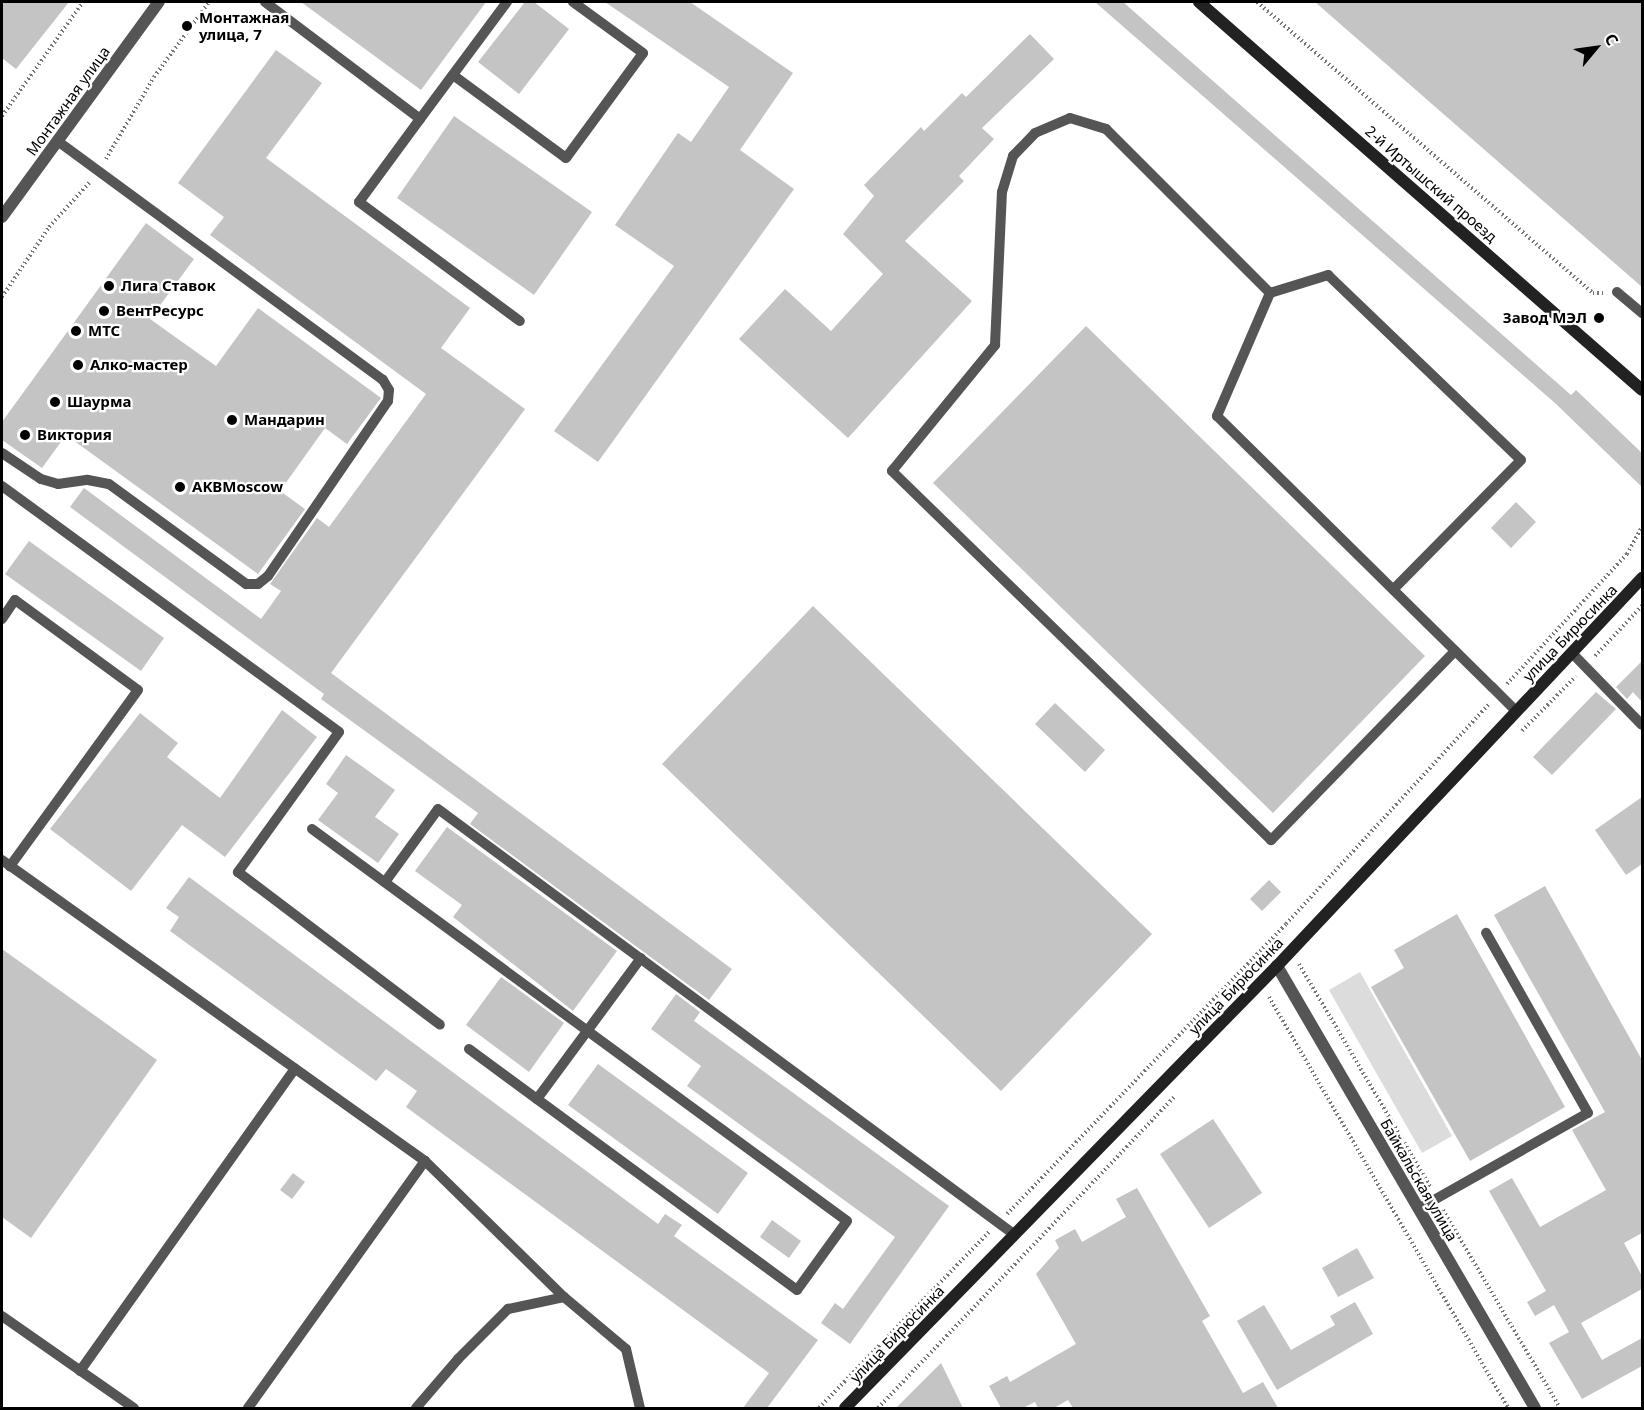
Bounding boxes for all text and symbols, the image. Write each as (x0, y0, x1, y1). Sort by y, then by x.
place label: Монтажная улица, 7 (199, 8, 289, 43)
north arrow (1566, 18, 1626, 78)
marker: Монтажная улица, 7 (180, 19, 194, 33)
text: С (1600, 29, 1624, 49)
street label: Монтажная улица (22, 43, 114, 159)
street label: 2-й Иртышский проезд (1362, 122, 1500, 246)
place label: Лига Ставок (121, 277, 216, 295)
marker: Лига Ставок (102, 279, 116, 293)
place label: ВентРесурс (116, 302, 204, 320)
marker: ВентРесурс (97, 304, 111, 318)
place label: Завод МЭЛ (1503, 309, 1587, 327)
marker: Завод МЭЛ (1592, 311, 1606, 325)
place label: МТС (88, 322, 120, 340)
marker: МТС (69, 324, 83, 338)
place label: Алко-мастер (90, 356, 188, 374)
marker: Алко-мастер (71, 358, 85, 372)
place label: Шаурма (67, 393, 131, 411)
marker: Шаурма (48, 395, 62, 409)
place label: Мандарин (244, 411, 325, 429)
marker: Мандарин (225, 413, 239, 427)
place label: Виктория (37, 426, 112, 444)
marker: Виктория (18, 428, 32, 442)
place label: AKBMoscow (192, 478, 283, 496)
marker: AKBMoscow (173, 480, 187, 494)
street label: улица Бирюсинка (1519, 581, 1621, 685)
street label: улица Бирюсинка (1185, 934, 1287, 1038)
street label: Байкальская улица (1377, 1116, 1461, 1244)
street label: улица Бирюсинка (846, 1282, 948, 1386)

